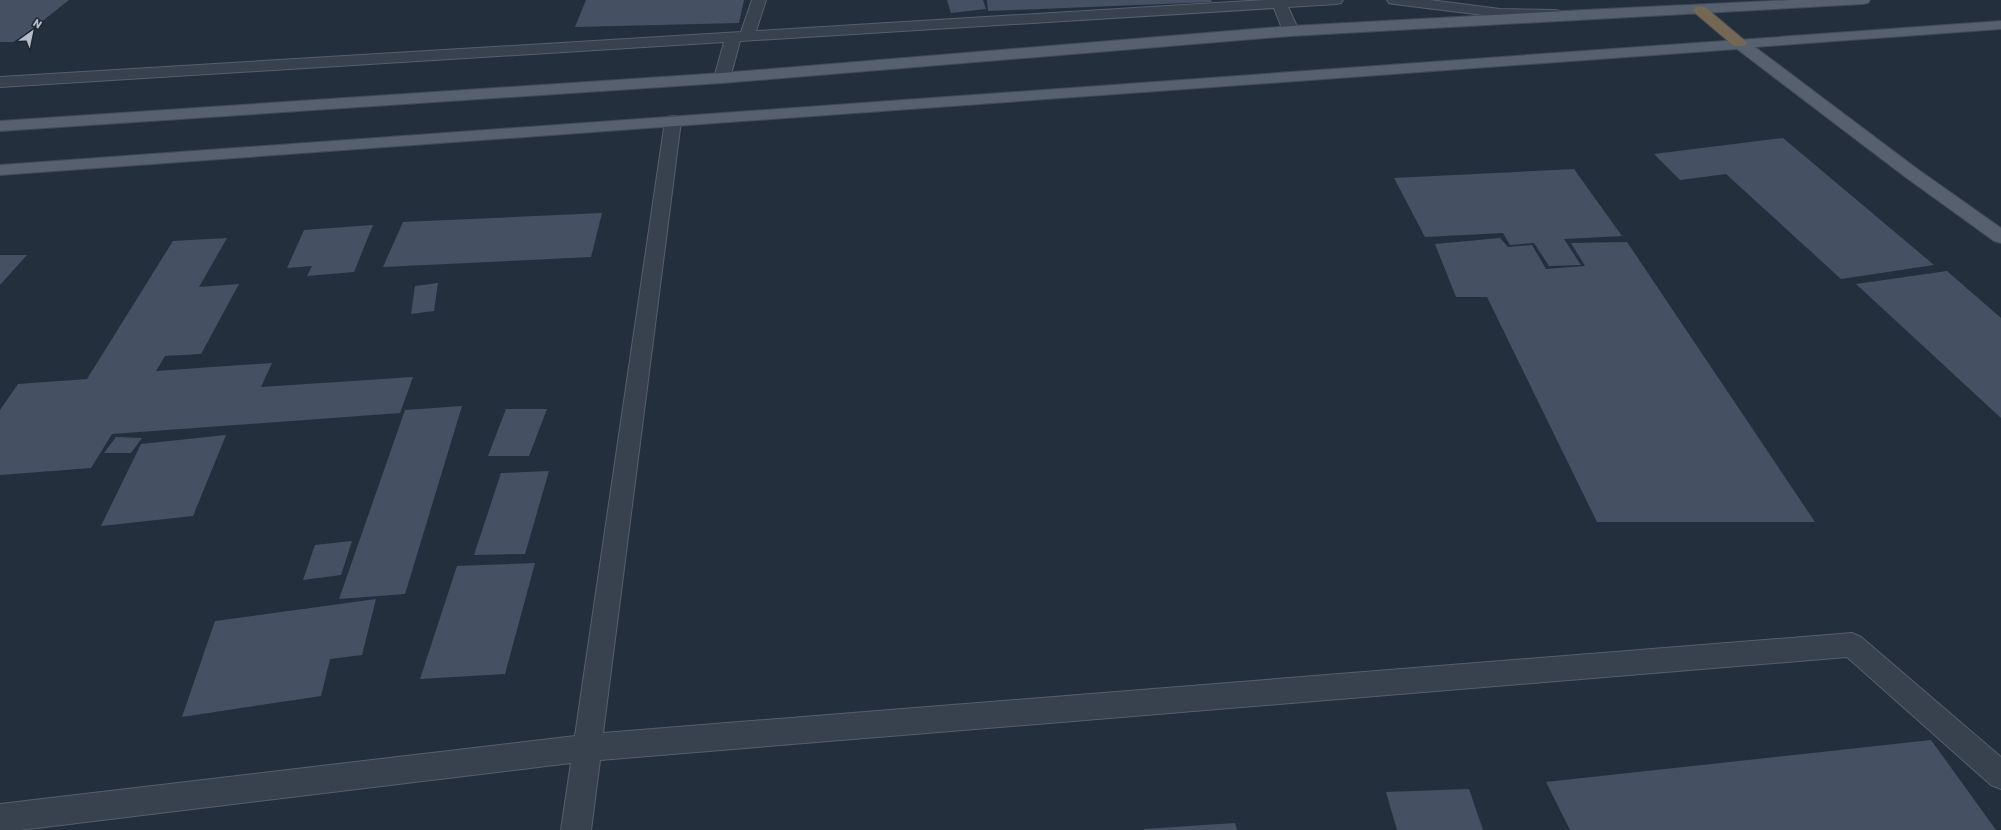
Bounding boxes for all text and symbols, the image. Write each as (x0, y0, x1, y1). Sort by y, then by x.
north arrow (12, 12, 52, 52)
text: N (30, 16, 44, 32)

